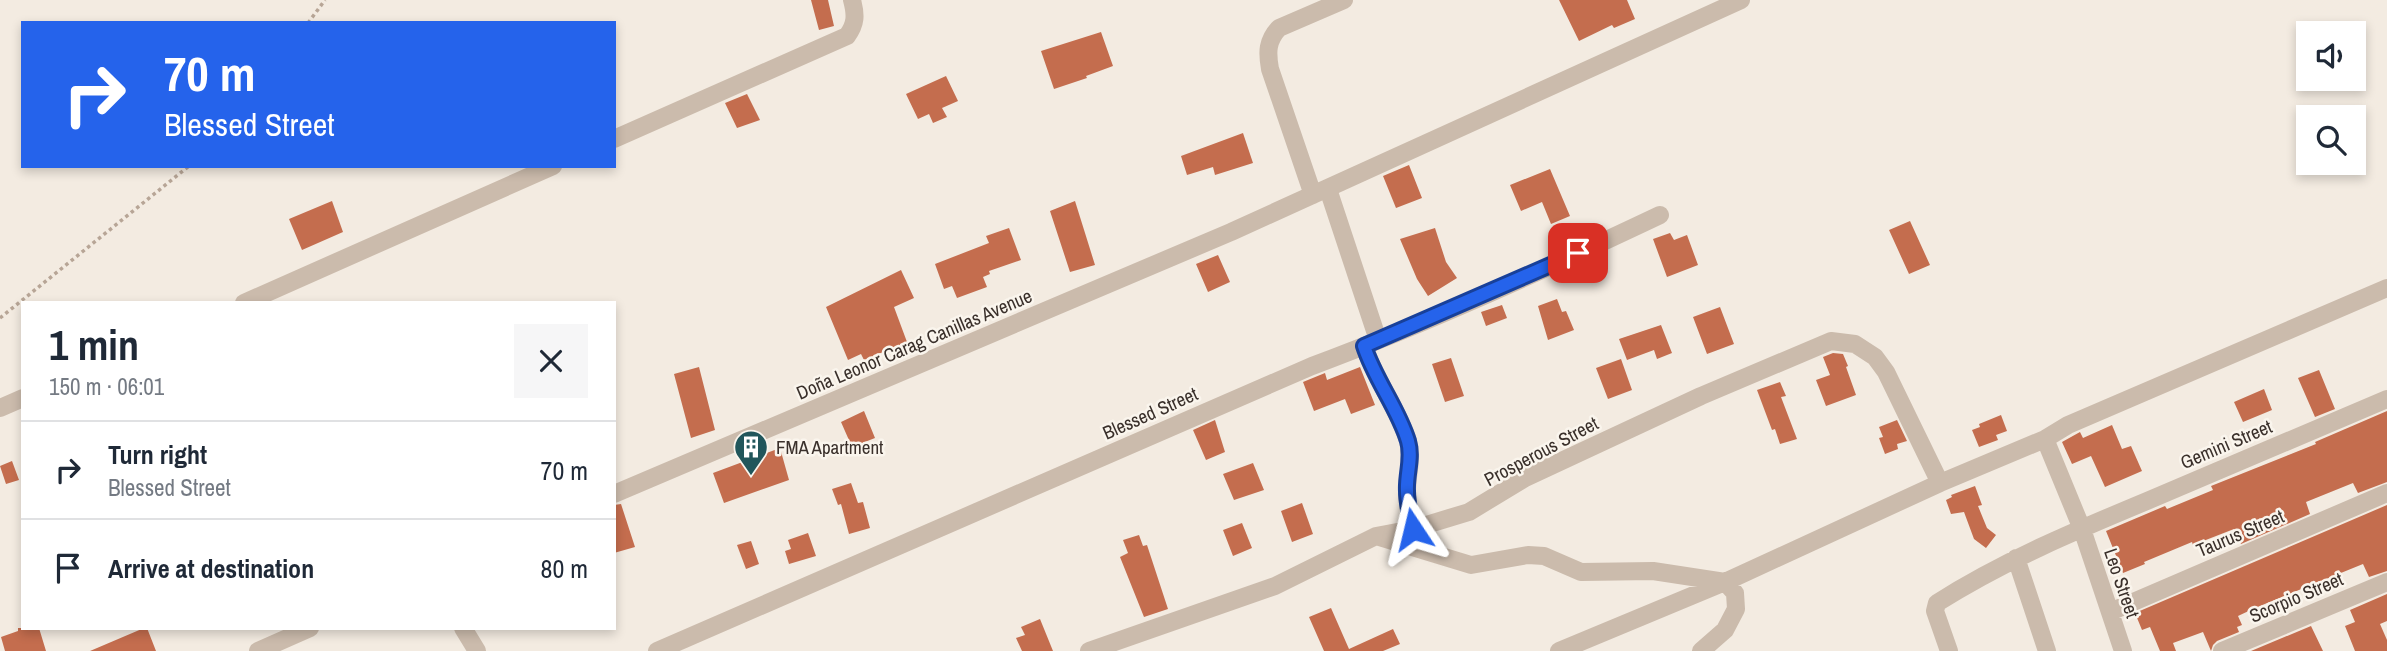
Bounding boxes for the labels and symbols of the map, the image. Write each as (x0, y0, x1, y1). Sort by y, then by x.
pin (1548, 223, 1608, 283)
street label: Doña Leonor Carag Canillas Avenue (792, 283, 1036, 405)
street label: Blessed Street (1098, 380, 1202, 445)
street label: Prosperous Street (1479, 410, 1603, 492)
street label: Gemini Street (2176, 413, 2276, 475)
building icon: FMA Apartment (732, 428, 770, 477)
place label: FMA Apartment (776, 434, 884, 460)
position arrow (1376, 492, 1450, 566)
street label: Taurus Street (2192, 503, 2288, 563)
street label: Leo Street (2098, 545, 2146, 622)
street label: Scorpio Street (2245, 565, 2348, 628)

